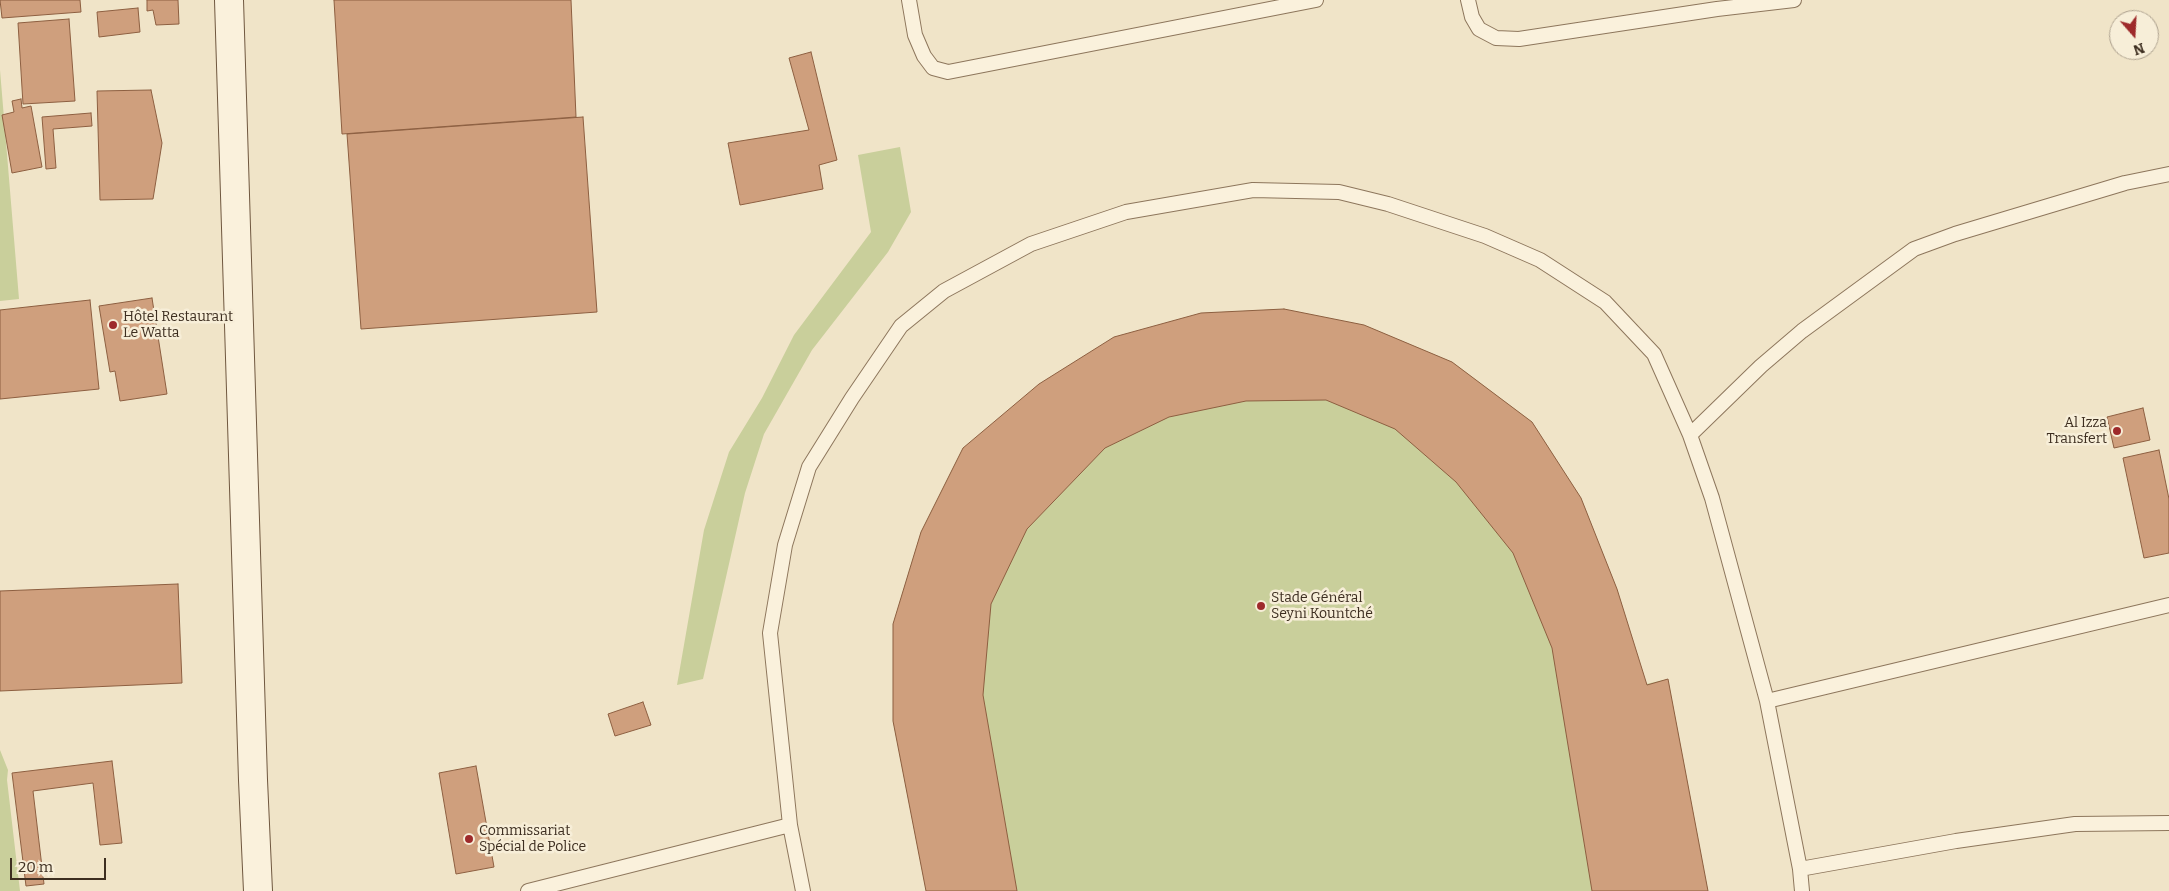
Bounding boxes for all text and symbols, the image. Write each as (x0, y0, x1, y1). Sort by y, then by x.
north arrow (2109, 10, 2159, 60)
text: N (2131, 39, 2147, 59)
place label: Hôtel Restaurant Le Watta (123, 309, 233, 342)
marker: Hôtel Restaurant Le Watta (107, 319, 119, 331)
place label: Al Izza Transfert (2047, 415, 2107, 448)
marker: Al Izza Transfert (2111, 425, 2123, 437)
place label: Stade Général Seyni Kountché (1271, 590, 1373, 622)
marker: Stade Général Seyni Kountché (1255, 600, 1267, 612)
place label: Commissariat Spécial de Police (479, 823, 586, 856)
marker: Commissariat Spécial de Police (463, 833, 475, 845)
scale bar (12, 848, 109, 880)
text: 20 m (18, 858, 53, 876)

